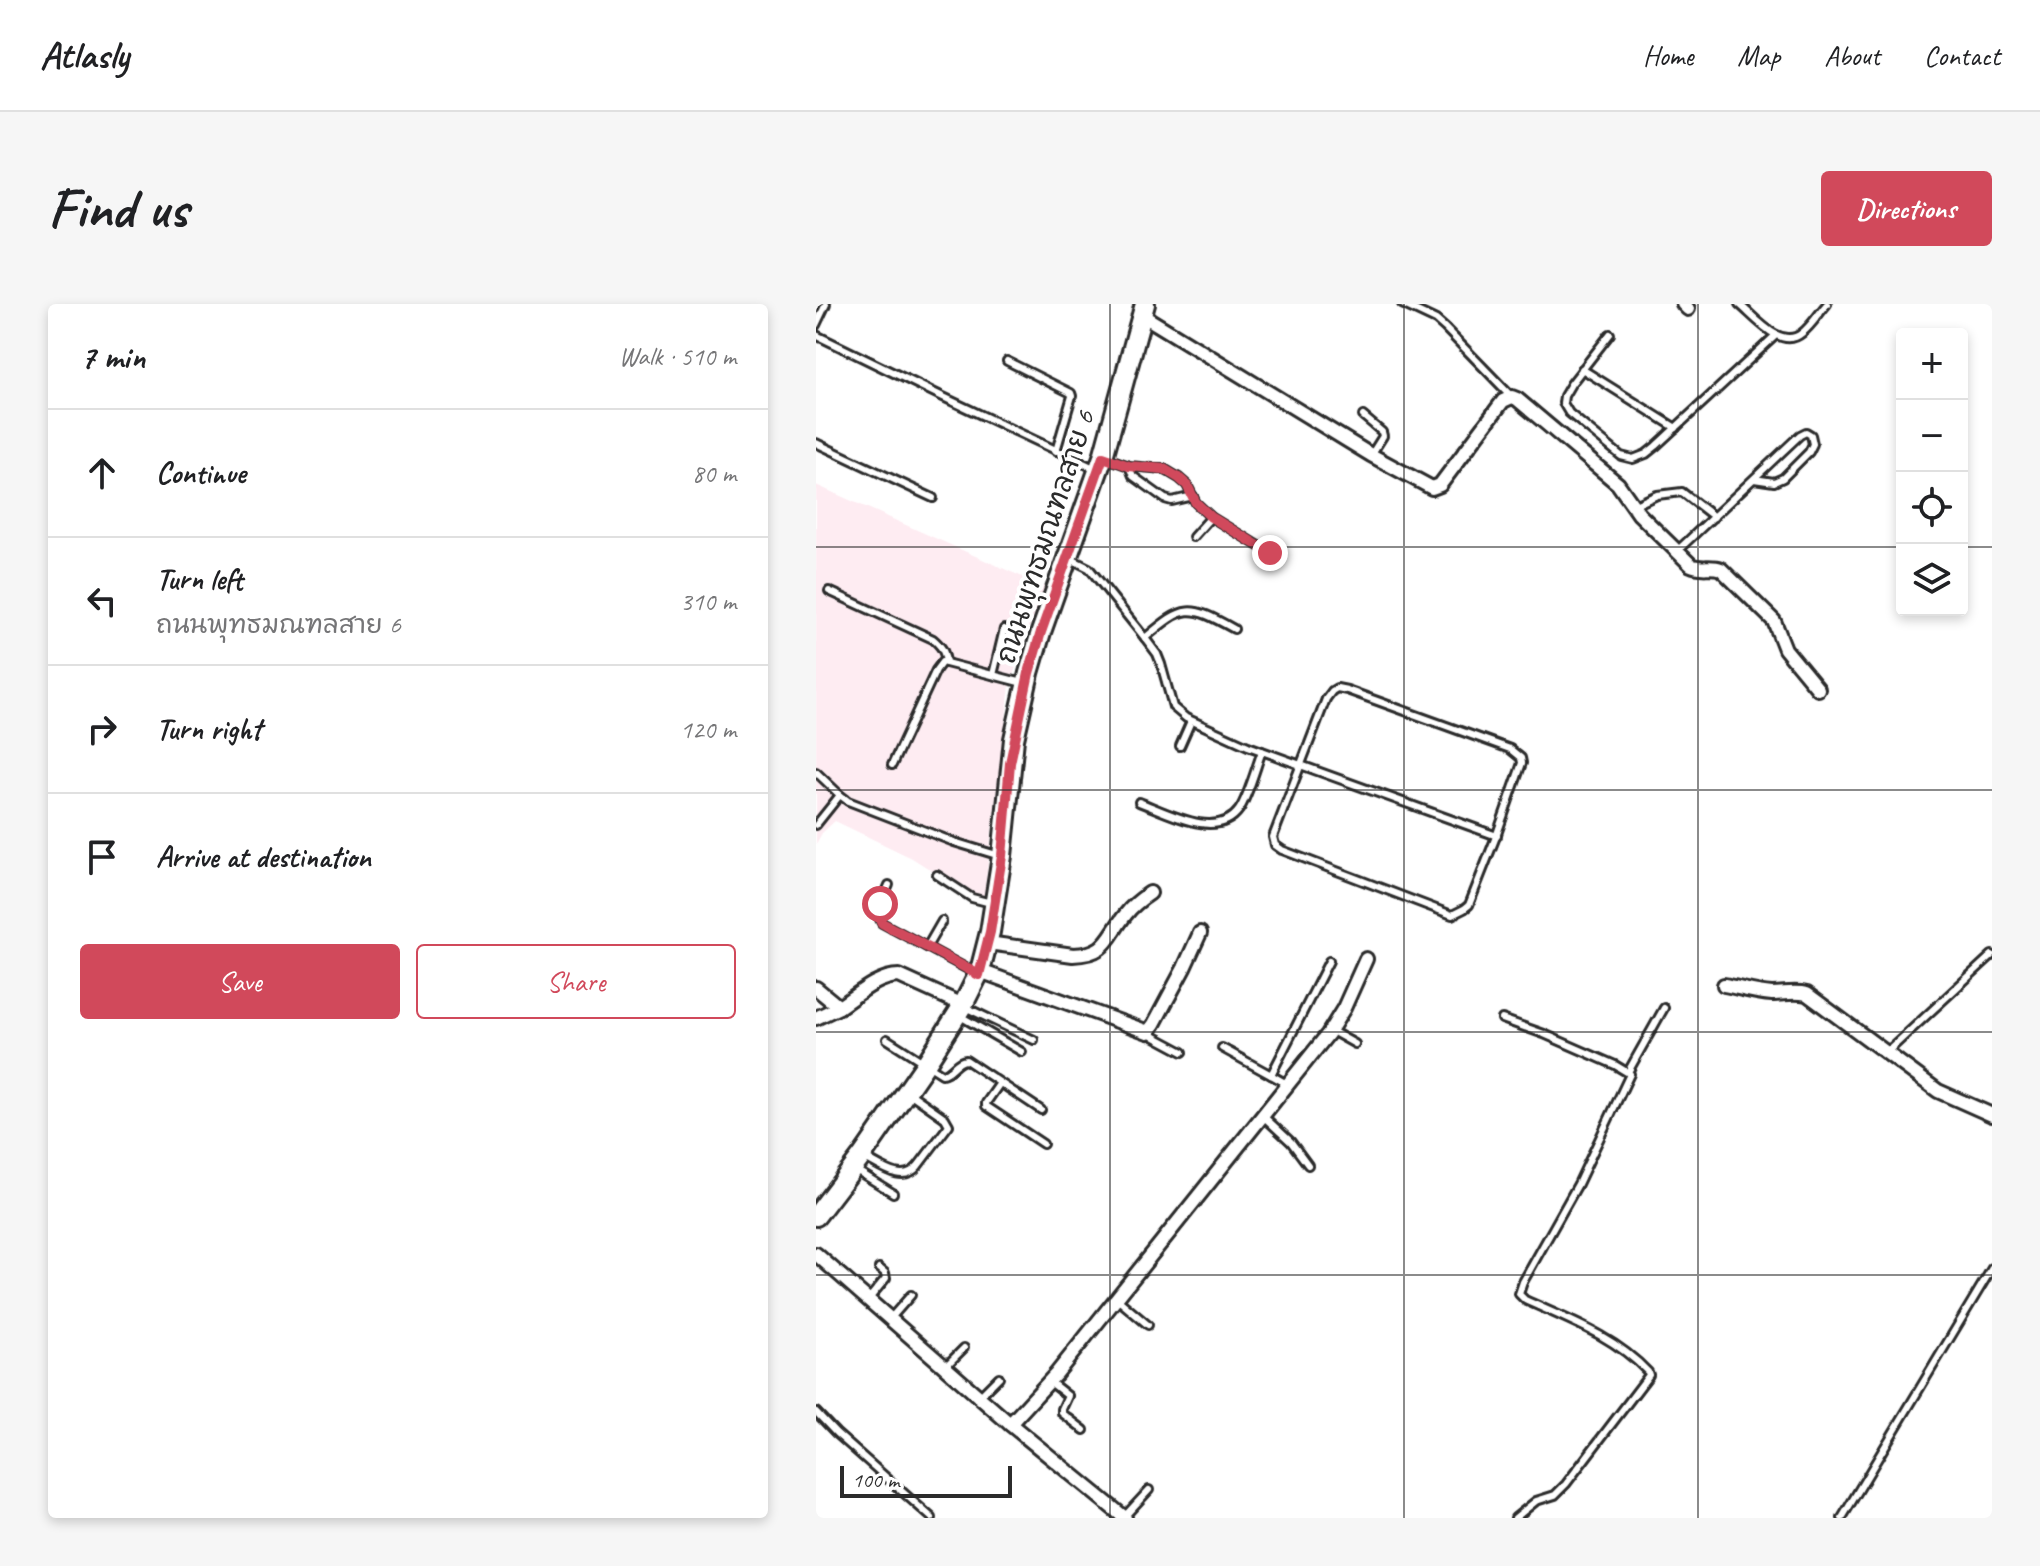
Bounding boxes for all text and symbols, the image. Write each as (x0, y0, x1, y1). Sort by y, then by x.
text: Atlasly (40, 32, 129, 79)
text: Home (1643, 38, 1693, 73)
text: Map (1737, 38, 1780, 73)
text: About (1824, 38, 1880, 73)
text: Contact (1924, 38, 2000, 73)
button: Directions (1821, 171, 1992, 246)
text: Find us (48, 173, 188, 244)
map controls (1896, 328, 1968, 616)
button: + (1896, 328, 1968, 400)
text: 7 min (80, 335, 145, 378)
text: Walk · 510 m (619, 340, 736, 373)
button: − (1896, 400, 1968, 472)
street label: ถนนพุทธมณฑลสาย 6 (988, 405, 1106, 669)
icon: ahead (80, 451, 124, 495)
text: Continue (156, 454, 246, 492)
text: 80 m (692, 457, 736, 490)
button: locate (1896, 472, 1968, 544)
route end (1252, 535, 1288, 571)
button: layers (1896, 544, 1968, 616)
text: Turn left (156, 560, 243, 598)
icon: left (80, 579, 124, 623)
text: 310 m (680, 585, 736, 618)
text: ถนนพุทธมณฑลสาย 6 (156, 608, 401, 641)
icon: right (80, 707, 124, 751)
text: Turn right (156, 710, 261, 748)
text: 120 m (680, 713, 736, 746)
icon: arrive (80, 835, 124, 879)
text: Arrive at destination (156, 838, 371, 876)
route start (862, 886, 898, 922)
button: Save (80, 944, 400, 1019)
button: Share (416, 944, 736, 1019)
scale bar (840, 1462, 1012, 1498)
text: 100 m (852, 1466, 899, 1494)

